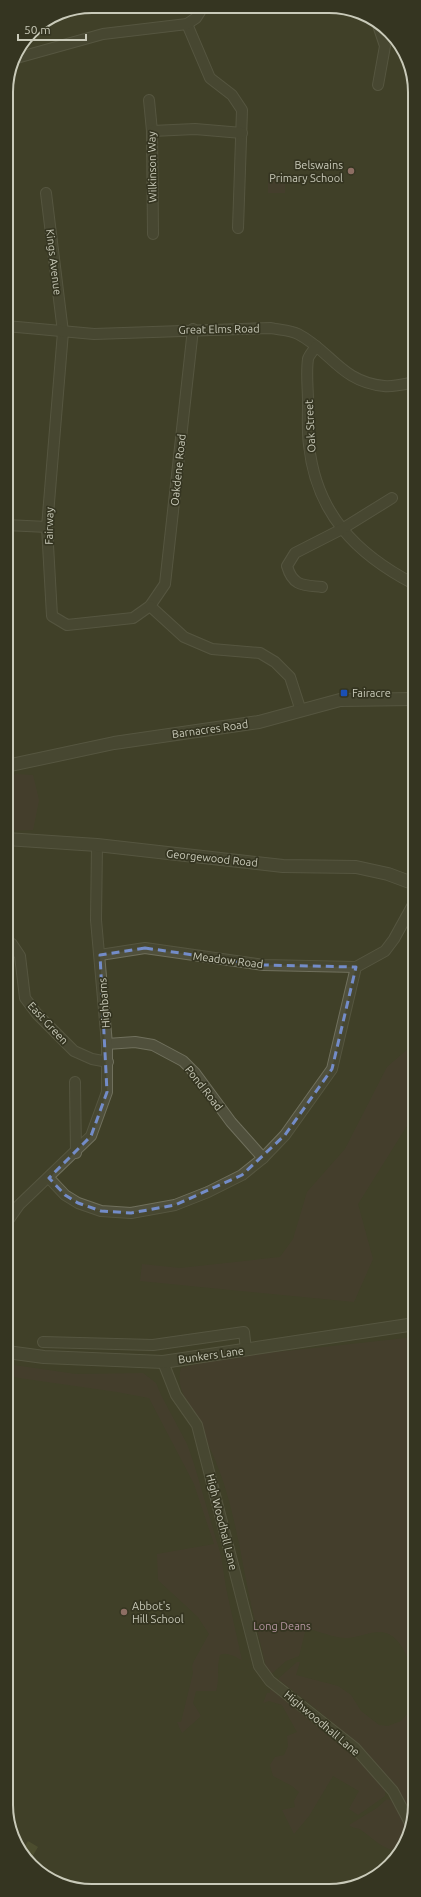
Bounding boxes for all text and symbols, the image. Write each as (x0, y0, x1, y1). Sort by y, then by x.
scale bar (18, 16, 86, 42)
text: 50 m (24, 23, 51, 36)
street label: Wilkinson Way (145, 131, 159, 203)
place label: Belswains Primary School (269, 159, 343, 184)
marker: Belswains Primary School (346, 166, 356, 176)
street label: Kings Avenue (44, 228, 64, 296)
street label: Great Elms Road (178, 322, 260, 336)
street label: Oak Street (303, 399, 317, 453)
street label: Oakdene Road (168, 433, 188, 507)
street label: Fairway (43, 506, 55, 545)
place label: Fairacre (352, 687, 391, 699)
marker: Fairacre (339, 688, 349, 698)
street label: Barnacres Road (171, 718, 249, 740)
street label: Georgewood Road (166, 847, 258, 869)
street label: Meadow Road (192, 950, 264, 970)
street label: Highbarns (96, 977, 112, 1028)
street label: East Green (25, 999, 71, 1047)
street label: Pond Road (183, 1063, 225, 1113)
street label: Bunkers Lane (177, 1344, 245, 1366)
street label: High Woodhall Lane (204, 1473, 240, 1571)
place label: Abbot's Hill School (132, 1600, 184, 1625)
marker: Abbot's Hill School (119, 1607, 129, 1617)
park label: Long Deans (253, 1620, 311, 1632)
street label: Highwoodhall Lane (282, 1688, 362, 1758)

